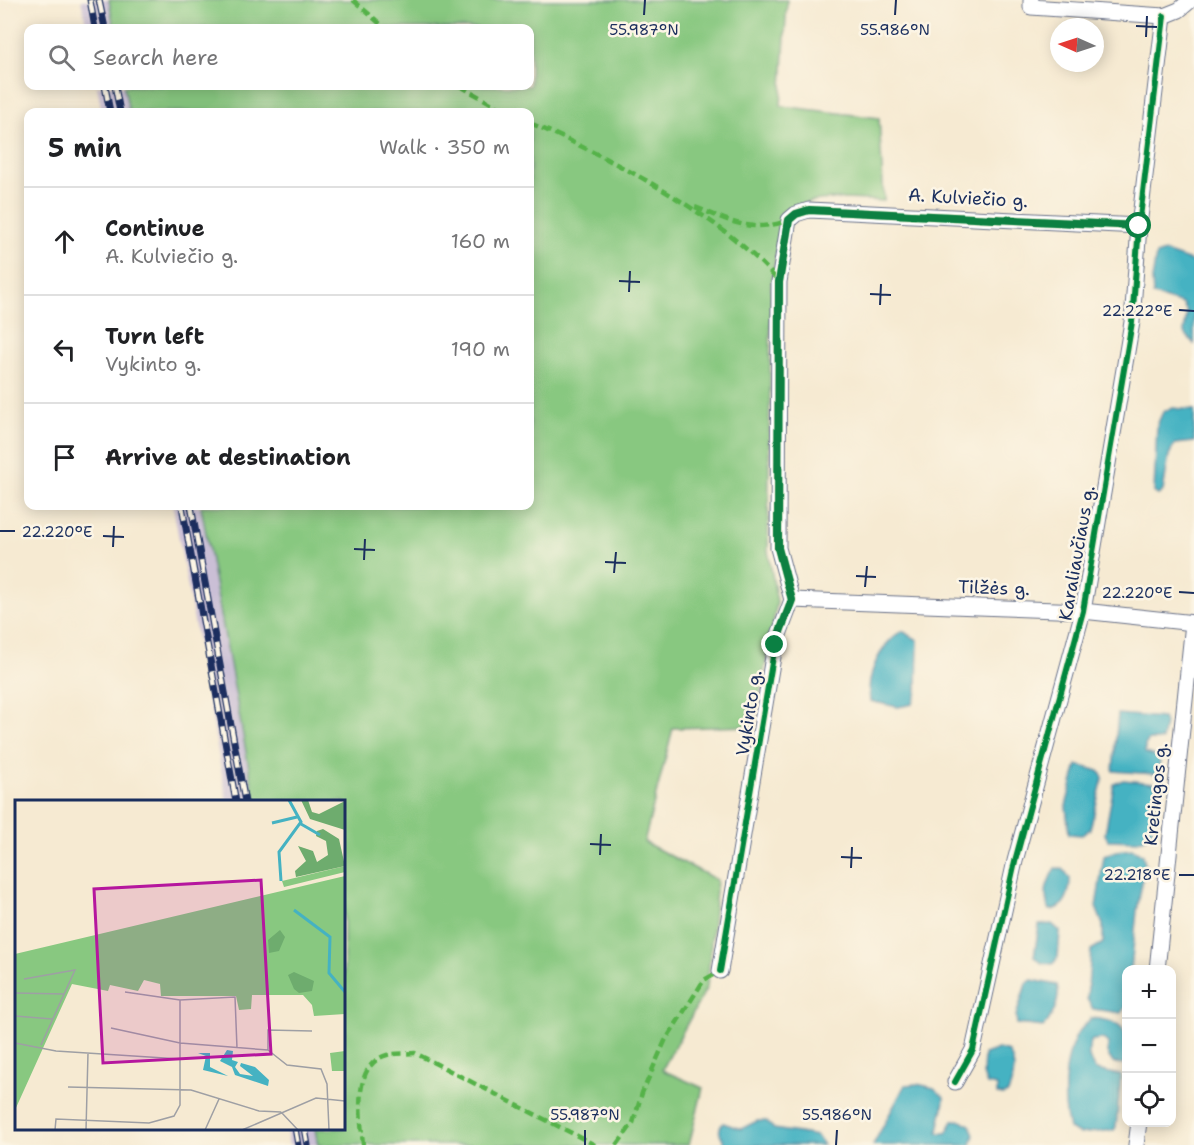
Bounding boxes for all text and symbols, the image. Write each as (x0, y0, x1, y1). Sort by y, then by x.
north arrow (1050, 18, 1104, 72)
text: 55.987°N (609, 20, 679, 40)
text: 55.986°N (860, 20, 930, 40)
search box (24, 24, 534, 90)
icon: search (45, 41, 78, 74)
text: Search here (93, 43, 219, 72)
text: 5 min (48, 130, 122, 165)
text: Walk · 350 m (379, 134, 510, 160)
street label: A. Kulviečio g. (907, 183, 1029, 213)
route start (1125, 212, 1151, 238)
text: Continue (105, 214, 205, 243)
icon: ahead (48, 225, 81, 258)
text: 160 m (451, 228, 510, 254)
text: A. Kulviečio g. (105, 243, 238, 269)
text: 22.222°E (1102, 301, 1172, 321)
text: Turn left (105, 322, 204, 351)
icon: left (48, 333, 81, 366)
text: 190 m (451, 336, 510, 362)
text: Vykinto g. (105, 351, 201, 377)
icon: arrive (48, 441, 81, 474)
text: Arrive at destination (105, 443, 351, 472)
street label: Karaliaučiaus g. (1053, 483, 1101, 623)
text: 22.220°E (22, 522, 92, 542)
street label: Tilžės g. (958, 575, 1030, 601)
text: 22.220°E (1102, 583, 1172, 603)
route end (761, 631, 787, 657)
street label: Vykinto g. (730, 668, 768, 758)
street label: Kretingos g. (1139, 741, 1173, 847)
inset map (15, 800, 345, 1130)
text: 22.218°E (1104, 865, 1170, 885)
map controls (1122, 965, 1176, 1127)
button: + (1122, 965, 1176, 1019)
button: − (1122, 1019, 1176, 1073)
button: locate (1122, 1073, 1176, 1127)
text: 55.987°N (550, 1105, 620, 1125)
text: 55.986°N (802, 1105, 872, 1125)

